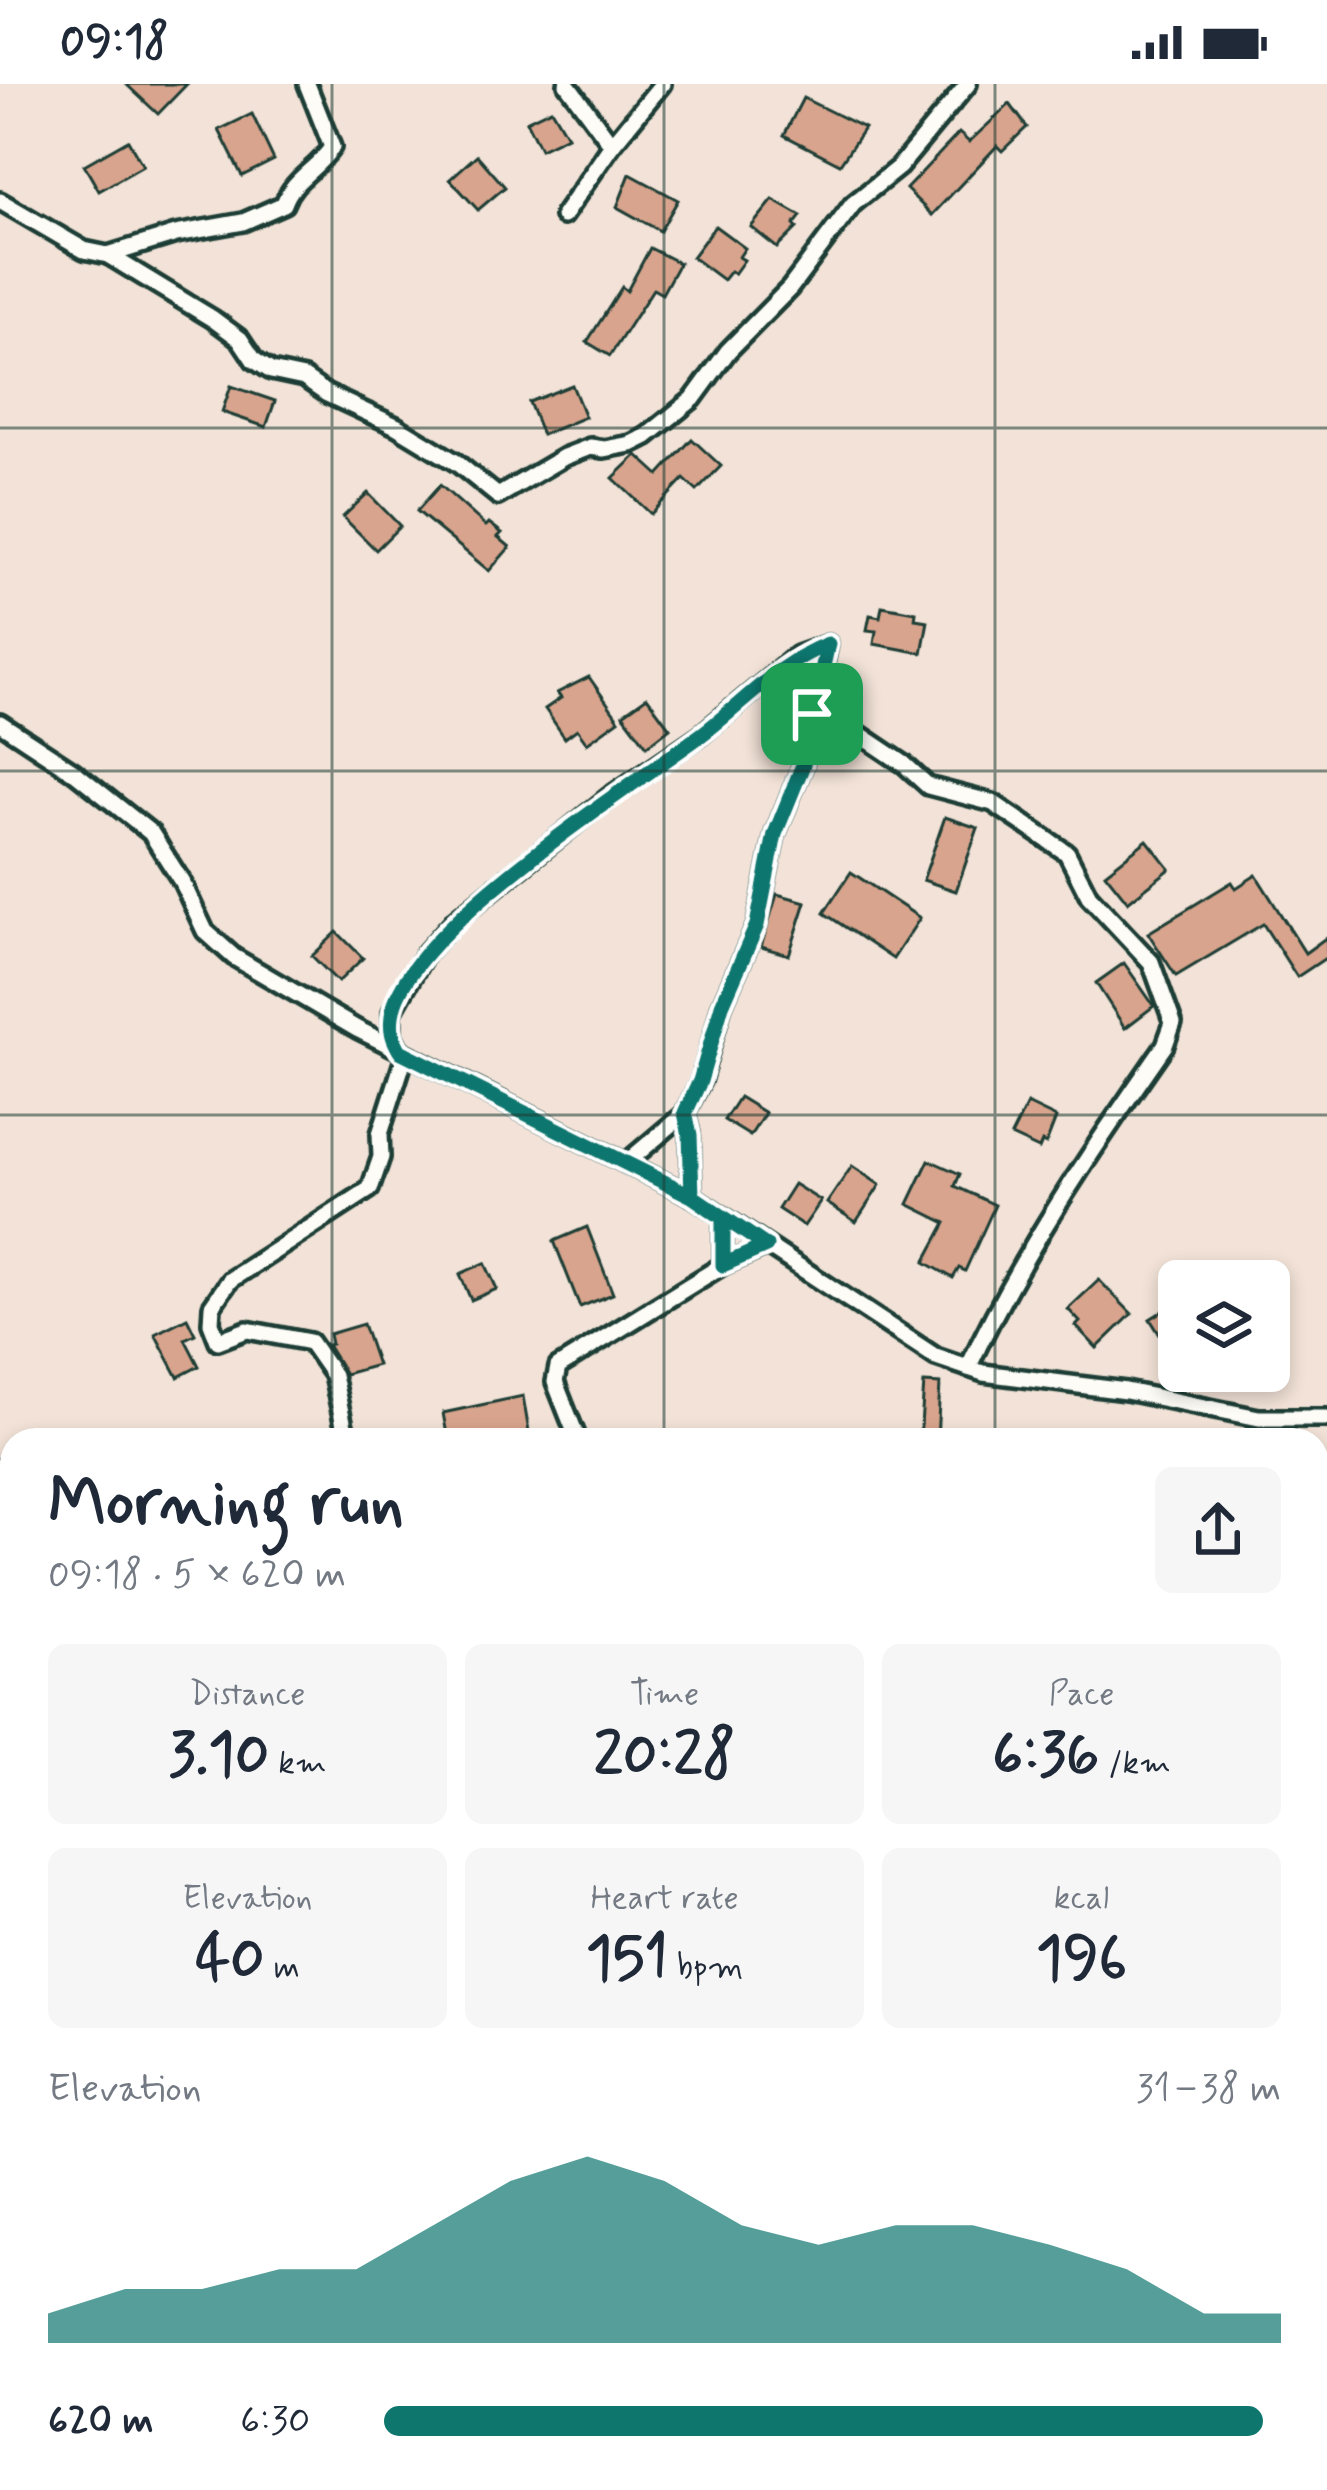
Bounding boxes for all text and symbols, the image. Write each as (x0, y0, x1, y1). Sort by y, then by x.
text: 09:18 (60, 13, 169, 72)
pin (761, 663, 863, 765)
icon: arrive (779, 681, 845, 747)
map controls (1158, 1260, 1290, 1392)
button: layers (1158, 1260, 1290, 1392)
text: Morning run (48, 1462, 404, 1548)
button: share (1155, 1467, 1281, 1593)
text: 09:18 · 5 × 620 m (48, 1550, 346, 1601)
text: Distance (190, 1673, 306, 1717)
text: Time (630, 1673, 699, 1717)
text: Pace (1049, 1673, 1114, 1717)
text: 3.10 (169, 1717, 269, 1796)
text: 20:28 (593, 1717, 736, 1796)
text: 6:36 (992, 1717, 1099, 1796)
text: km (269, 1742, 326, 1786)
text: /km (1099, 1742, 1171, 1786)
text: Elevation (183, 1877, 312, 1921)
text: Heart rate (590, 1877, 739, 1921)
text: kcal (1054, 1877, 1109, 1921)
text: 40 (195, 1921, 265, 2000)
text: 151 (586, 1921, 668, 2000)
text: 196 (1036, 1921, 1127, 2000)
text: m (265, 1946, 300, 1990)
text: bpm (668, 1946, 743, 1990)
text: Elevation (48, 2064, 202, 2115)
text: 31–38 m (1136, 2064, 1281, 2115)
text: 620 m (48, 2396, 154, 2447)
text: 6:30 (240, 2396, 310, 2447)

